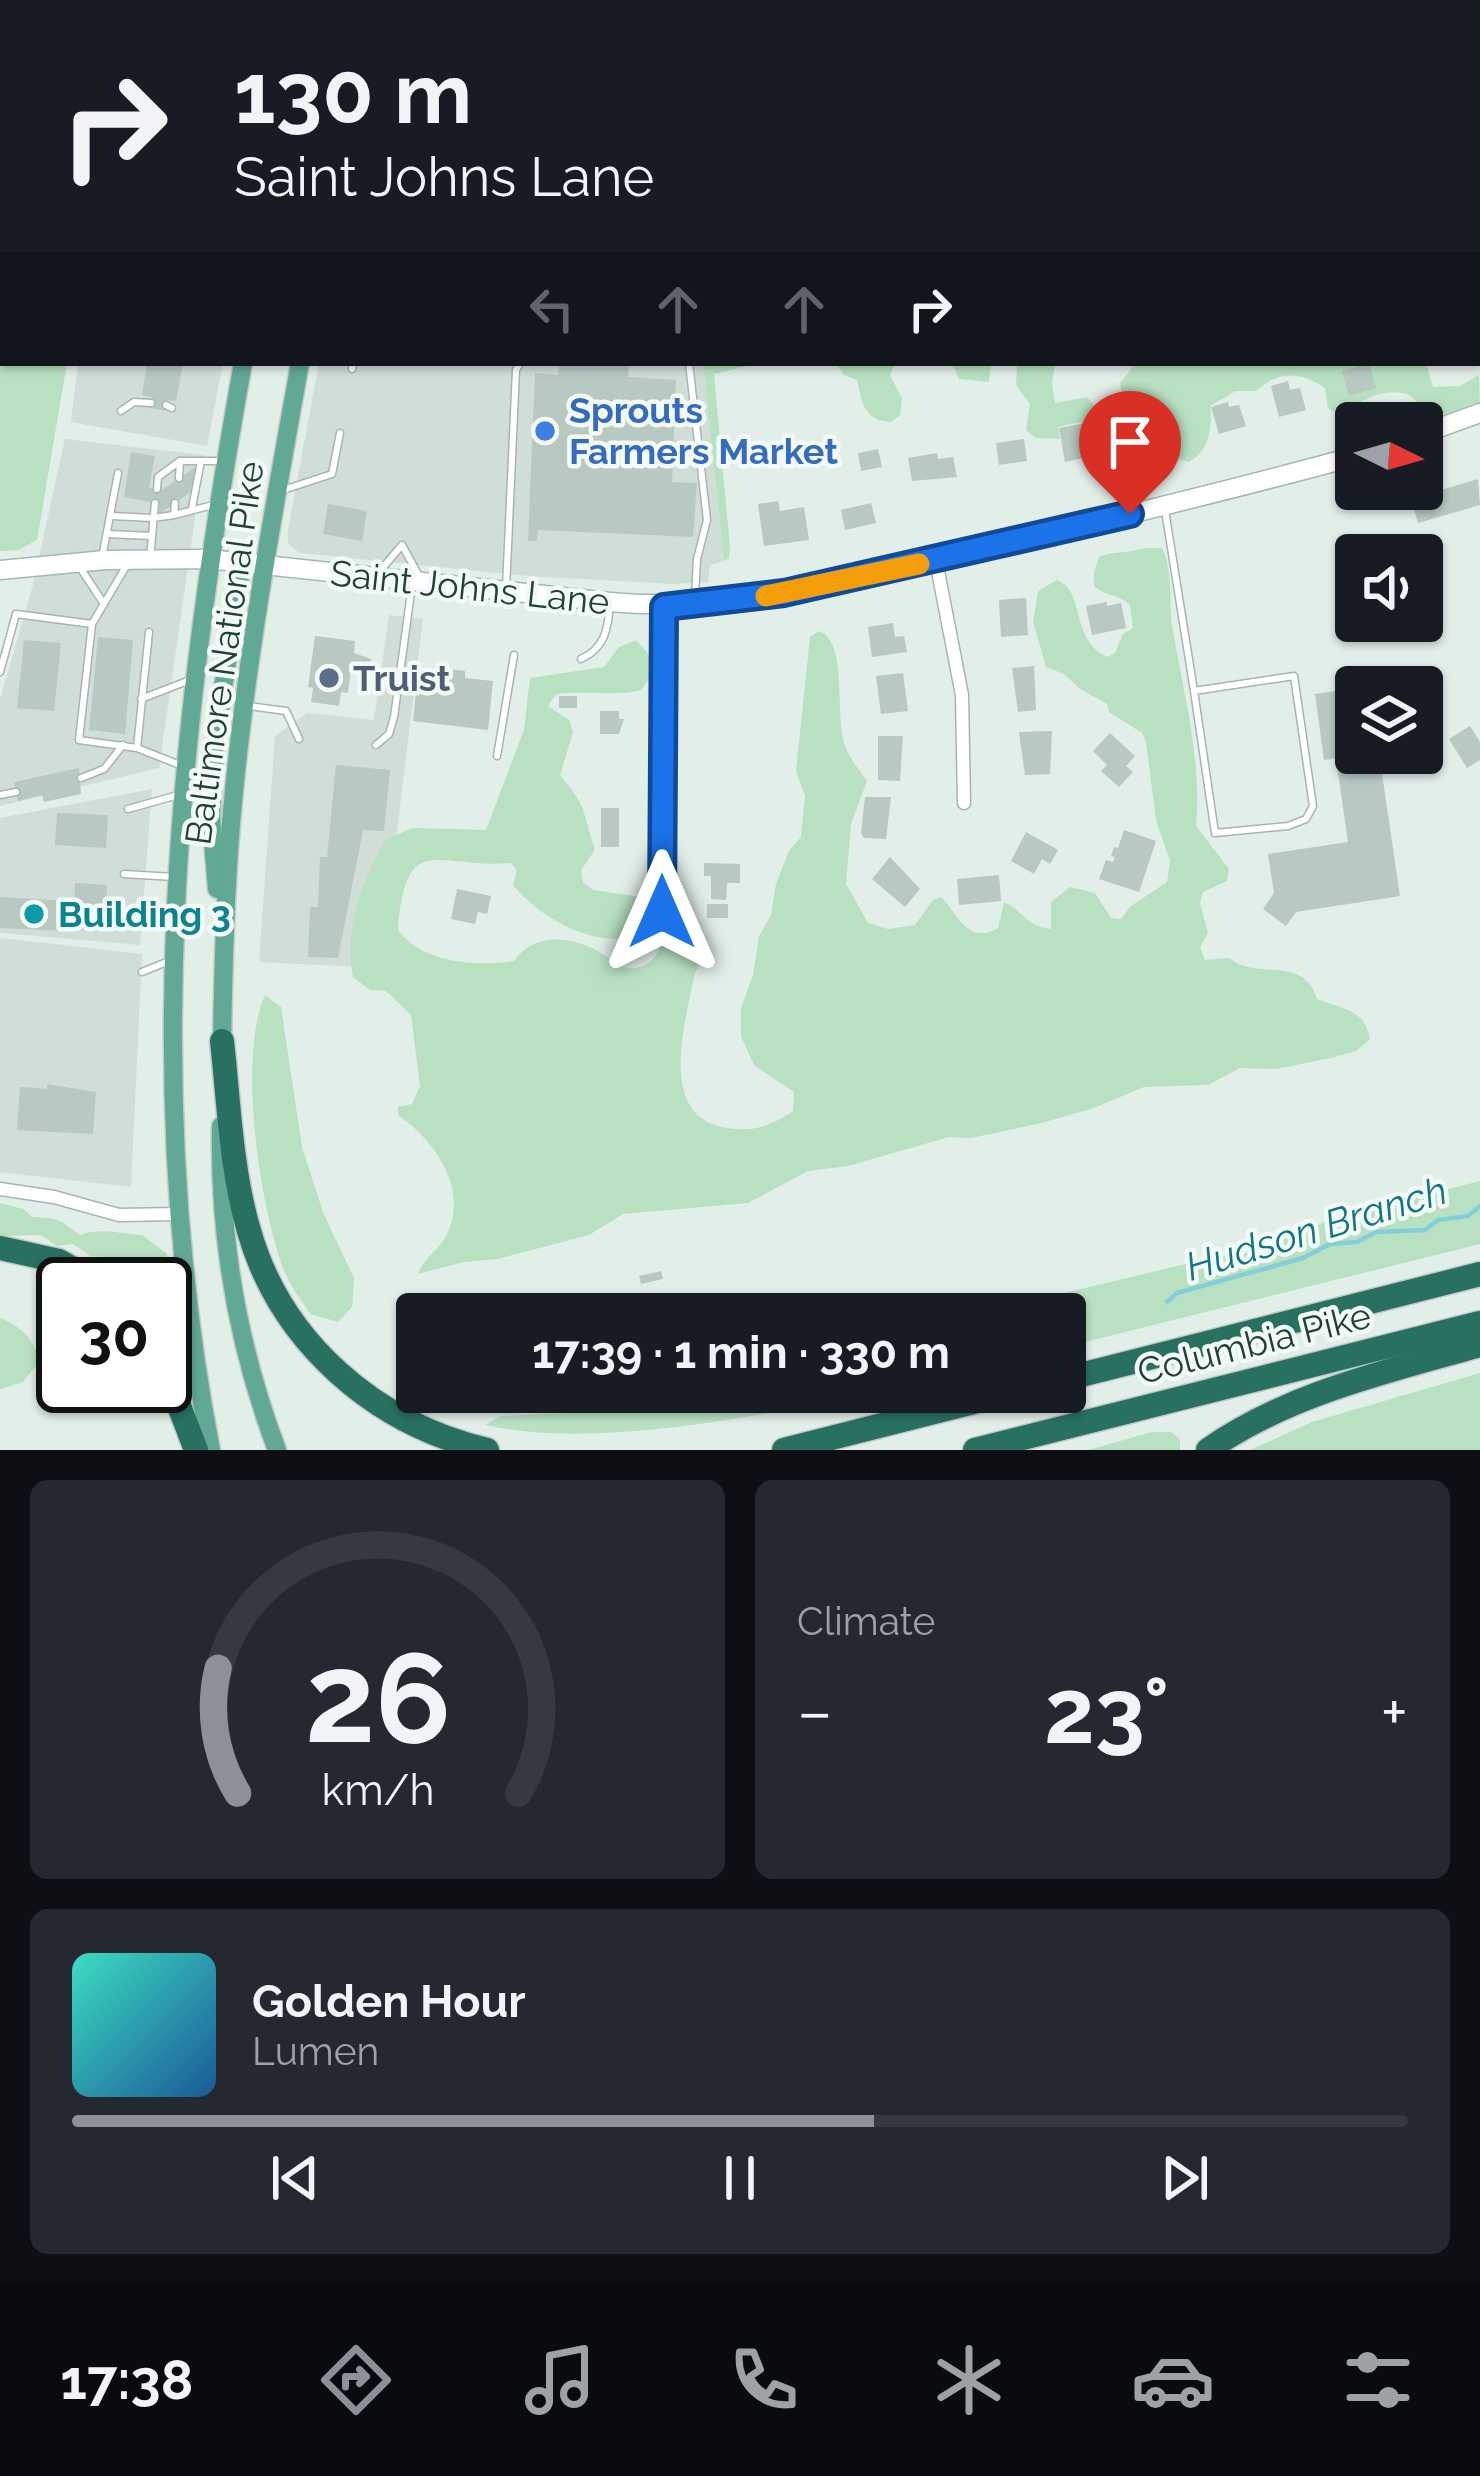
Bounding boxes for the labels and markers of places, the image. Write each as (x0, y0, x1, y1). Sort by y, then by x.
place label: Sprouts Farmers Market (569, 389, 838, 472)
pin (1079, 391, 1181, 514)
marker: Sprouts Farmers Market (532, 418, 558, 444)
place label: Truist (353, 657, 451, 699)
marker: Truist (316, 665, 342, 691)
place label: Building 3 (58, 893, 231, 935)
marker: Building 3 (21, 901, 47, 927)

